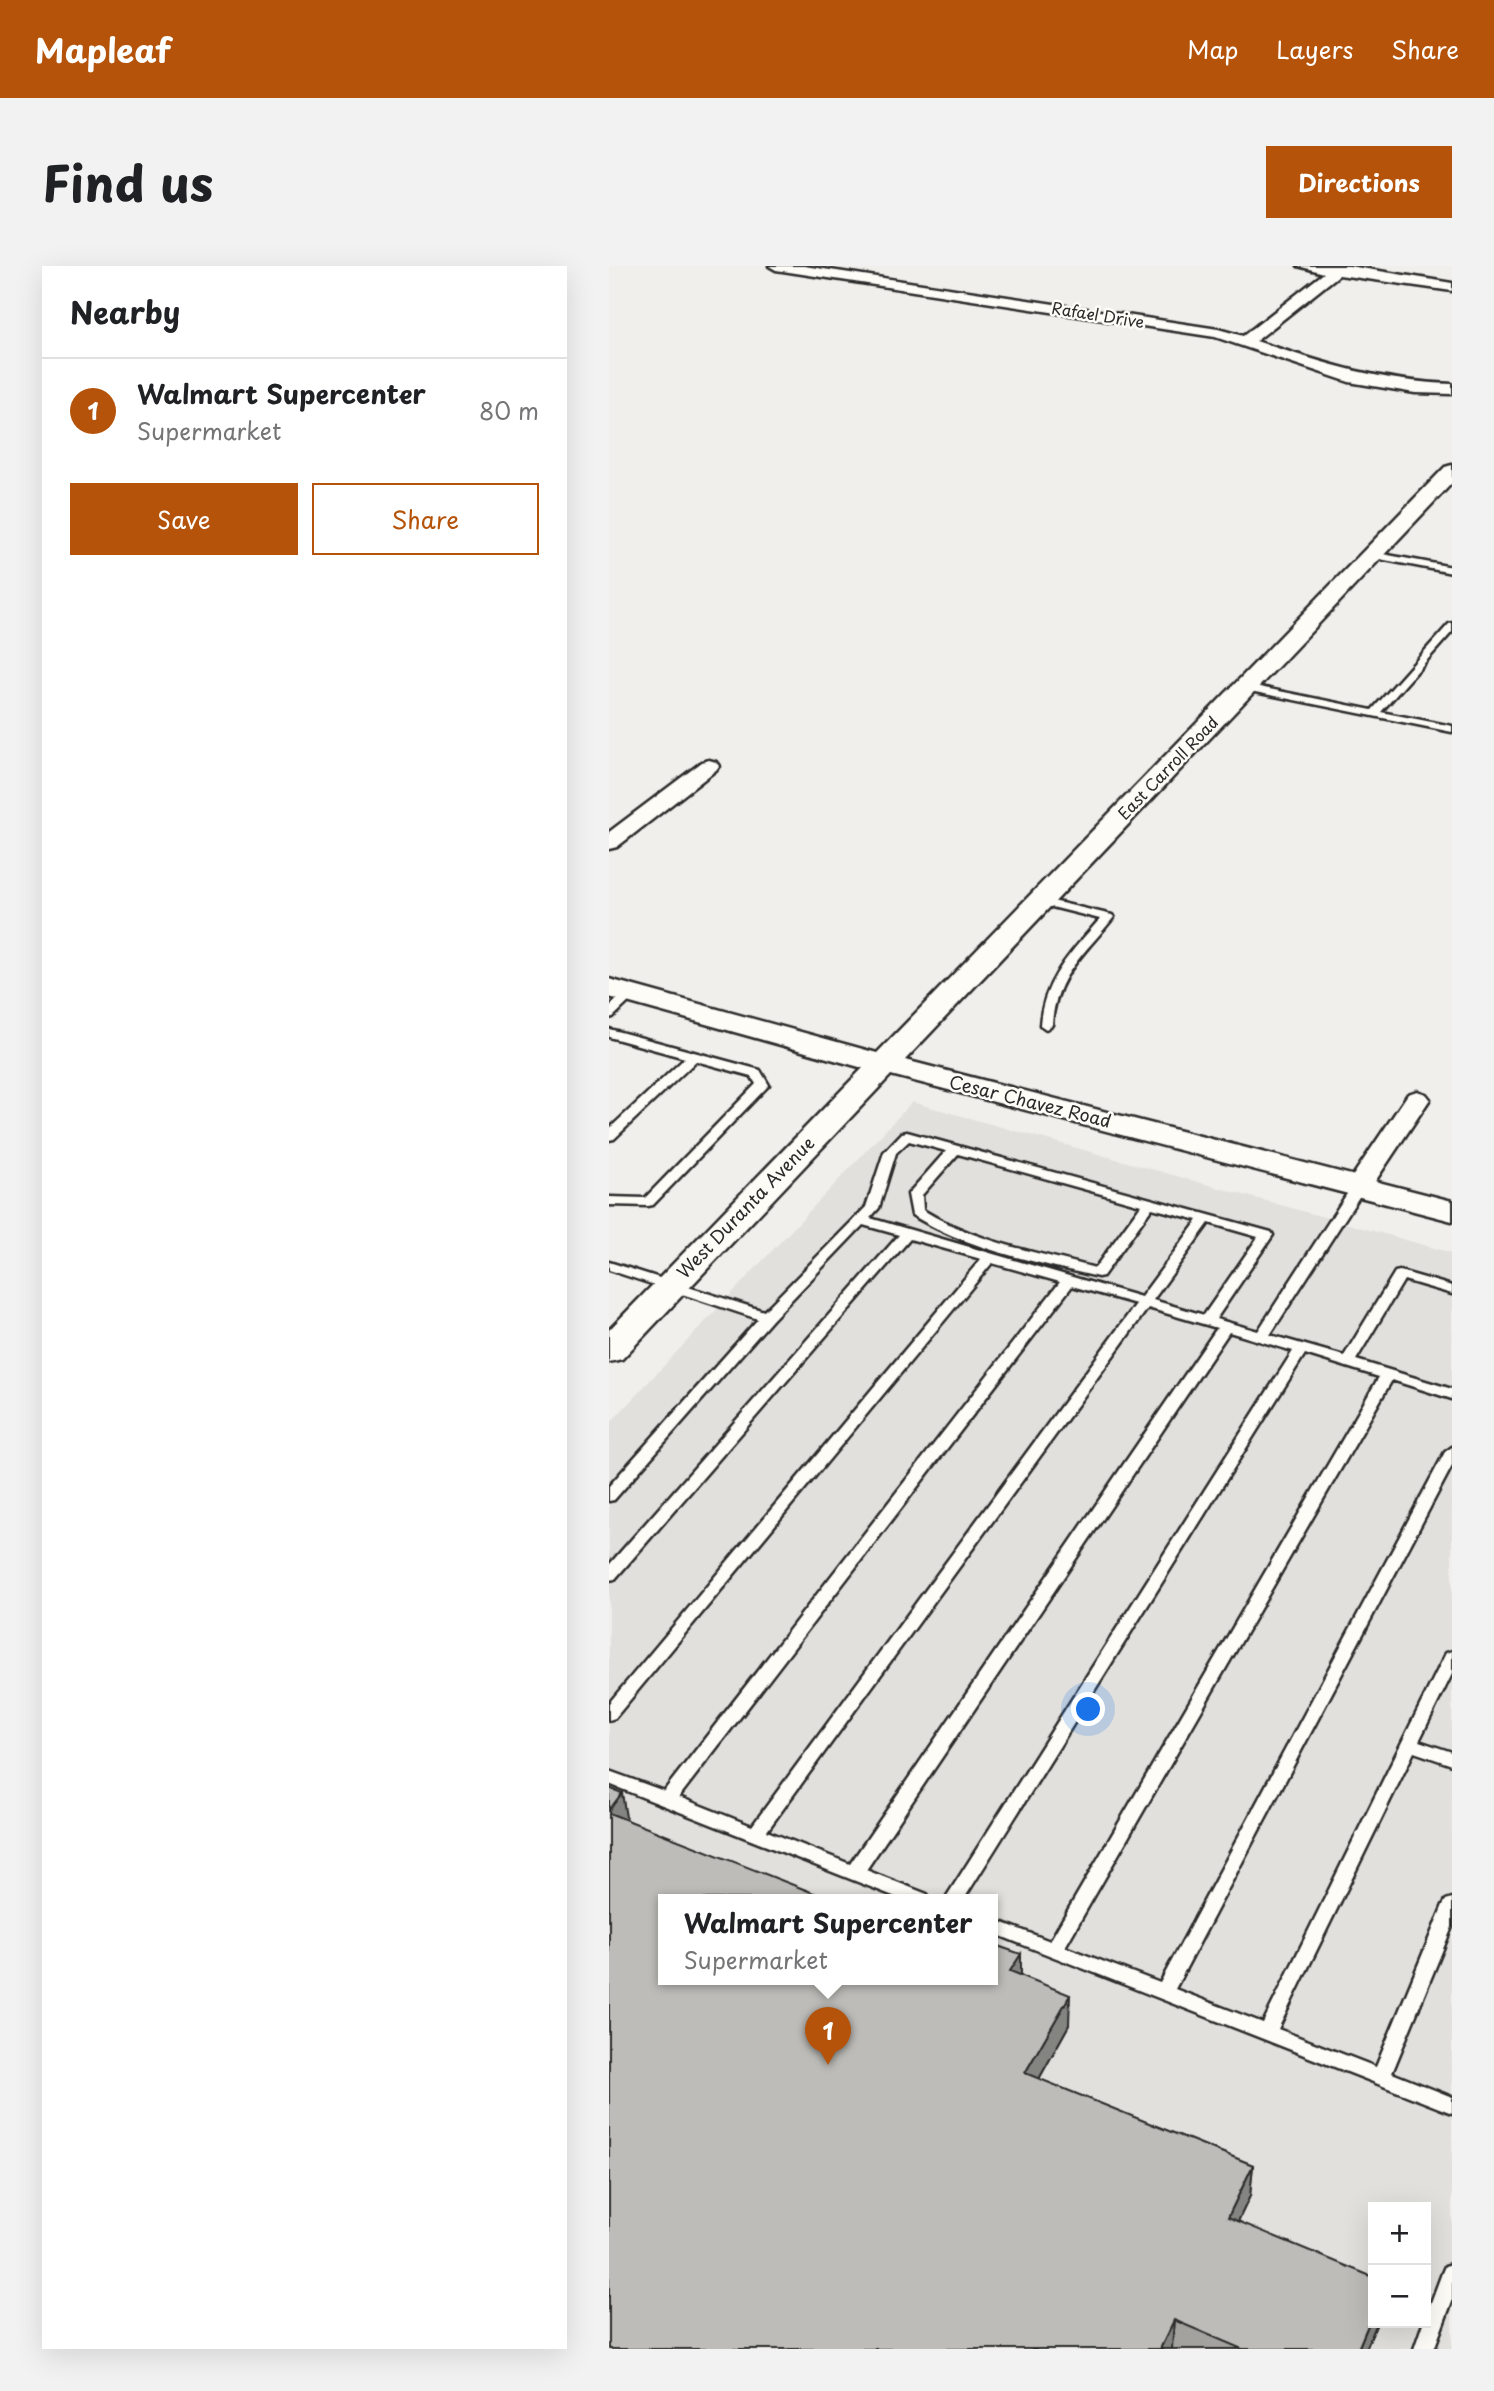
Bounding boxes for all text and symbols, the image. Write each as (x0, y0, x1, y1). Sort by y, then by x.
text: Mapleaf (35, 24, 171, 74)
text: Map (1187, 31, 1238, 67)
text: Layers (1276, 31, 1353, 67)
text: Share (1391, 31, 1459, 67)
text: Find us (42, 145, 213, 219)
button: Directions (1266, 146, 1452, 218)
text: Nearby (70, 289, 180, 334)
street label: Rafael Drive (1050, 295, 1146, 333)
text: Walmart Supercenter (137, 374, 426, 413)
text: 1 (88, 393, 99, 428)
text: 80 m (479, 393, 539, 428)
text: Supermarket (137, 413, 281, 448)
button: Save (70, 483, 298, 555)
button: Share (312, 483, 539, 555)
street label: East Carroll Road (1112, 710, 1223, 824)
street label: Cesar Chavez Road (946, 1067, 1114, 1134)
street label: West Duranta Avenue (670, 1130, 820, 1284)
your location (1071, 1692, 1105, 1726)
popup (658, 1894, 998, 1985)
text: Walmart Supercenter (684, 1903, 972, 1942)
text: Supermarket (684, 1942, 828, 1977)
pin: 1 (805, 2007, 851, 2065)
map controls (1368, 2202, 1431, 2328)
button: + (1368, 2202, 1431, 2265)
button: − (1368, 2265, 1431, 2328)

